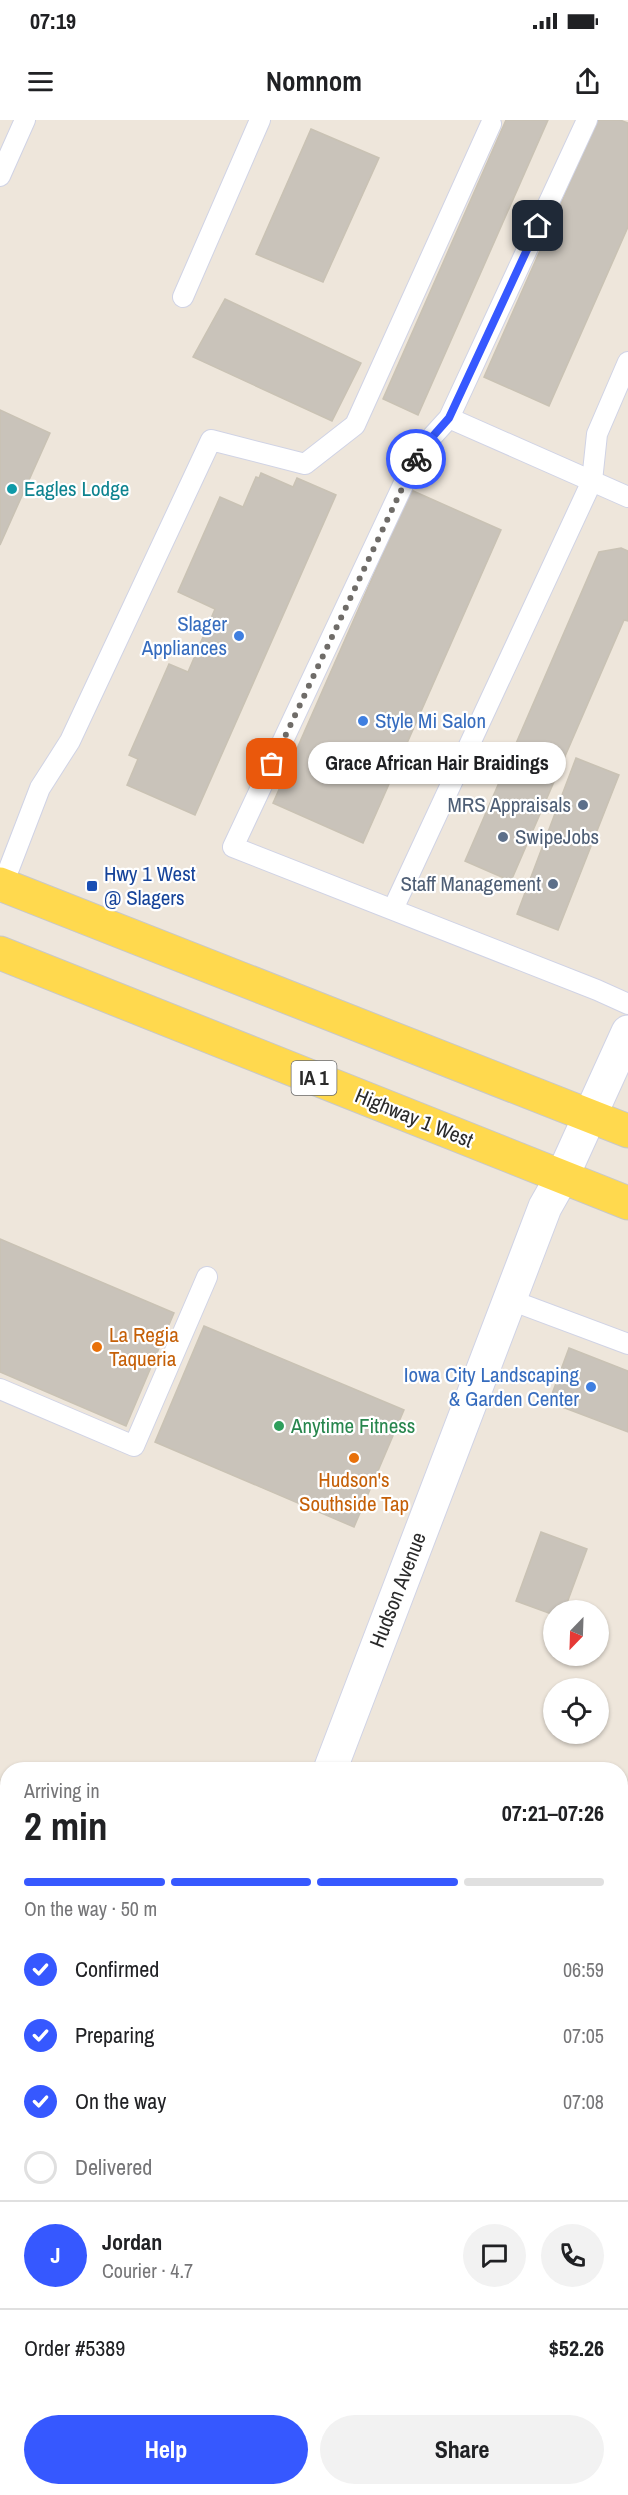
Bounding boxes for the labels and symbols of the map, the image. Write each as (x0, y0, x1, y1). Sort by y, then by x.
pin (512, 200, 563, 251)
courier (386, 429, 446, 489)
place label: Eagles Lodge (24, 474, 129, 503)
marker: Eagles Lodge (5, 482, 19, 496)
place label: Slager Appliances (141, 609, 227, 662)
marker: Slager Appliances (232, 629, 246, 643)
place label: Style Mi Salon (375, 706, 486, 735)
marker: Style Mi Salon (356, 714, 370, 728)
pin (246, 738, 297, 789)
callout: Grace African Hair Braidings (308, 743, 566, 785)
place label: MRS Appraisals (448, 790, 571, 819)
marker: MRS Appraisals (576, 798, 590, 812)
place label: SwipeJobs (515, 822, 599, 851)
marker: SwipeJobs (496, 830, 510, 844)
place label: Hwy 1 West @ Slagers (104, 859, 196, 912)
place label: Staff Management (401, 869, 541, 898)
marker: Staff Management (546, 877, 560, 891)
marker: Hwy 1 West @ Slagers (85, 879, 99, 893)
road number: IA 1 (292, 1061, 336, 1095)
street label: Highway 1 West (351, 1081, 478, 1154)
place label: La Regia Taqueria (109, 1320, 179, 1373)
marker: La Regia Taqueria (90, 1340, 104, 1354)
place label: Iowa City Landscaping & Garden Center (404, 1360, 579, 1413)
marker: Iowa City Landscaping & Garden Center (584, 1380, 598, 1394)
place label: Anytime Fitness (290, 1411, 415, 1440)
marker: Anytime Fitness (272, 1419, 286, 1433)
marker: Hudson's Southside Tap (347, 1451, 361, 1465)
place label: Hudson's Southside Tap (299, 1465, 409, 1518)
street label: Hudson Avenue (362, 1528, 433, 1652)
north arrow (543, 1600, 609, 1666)

